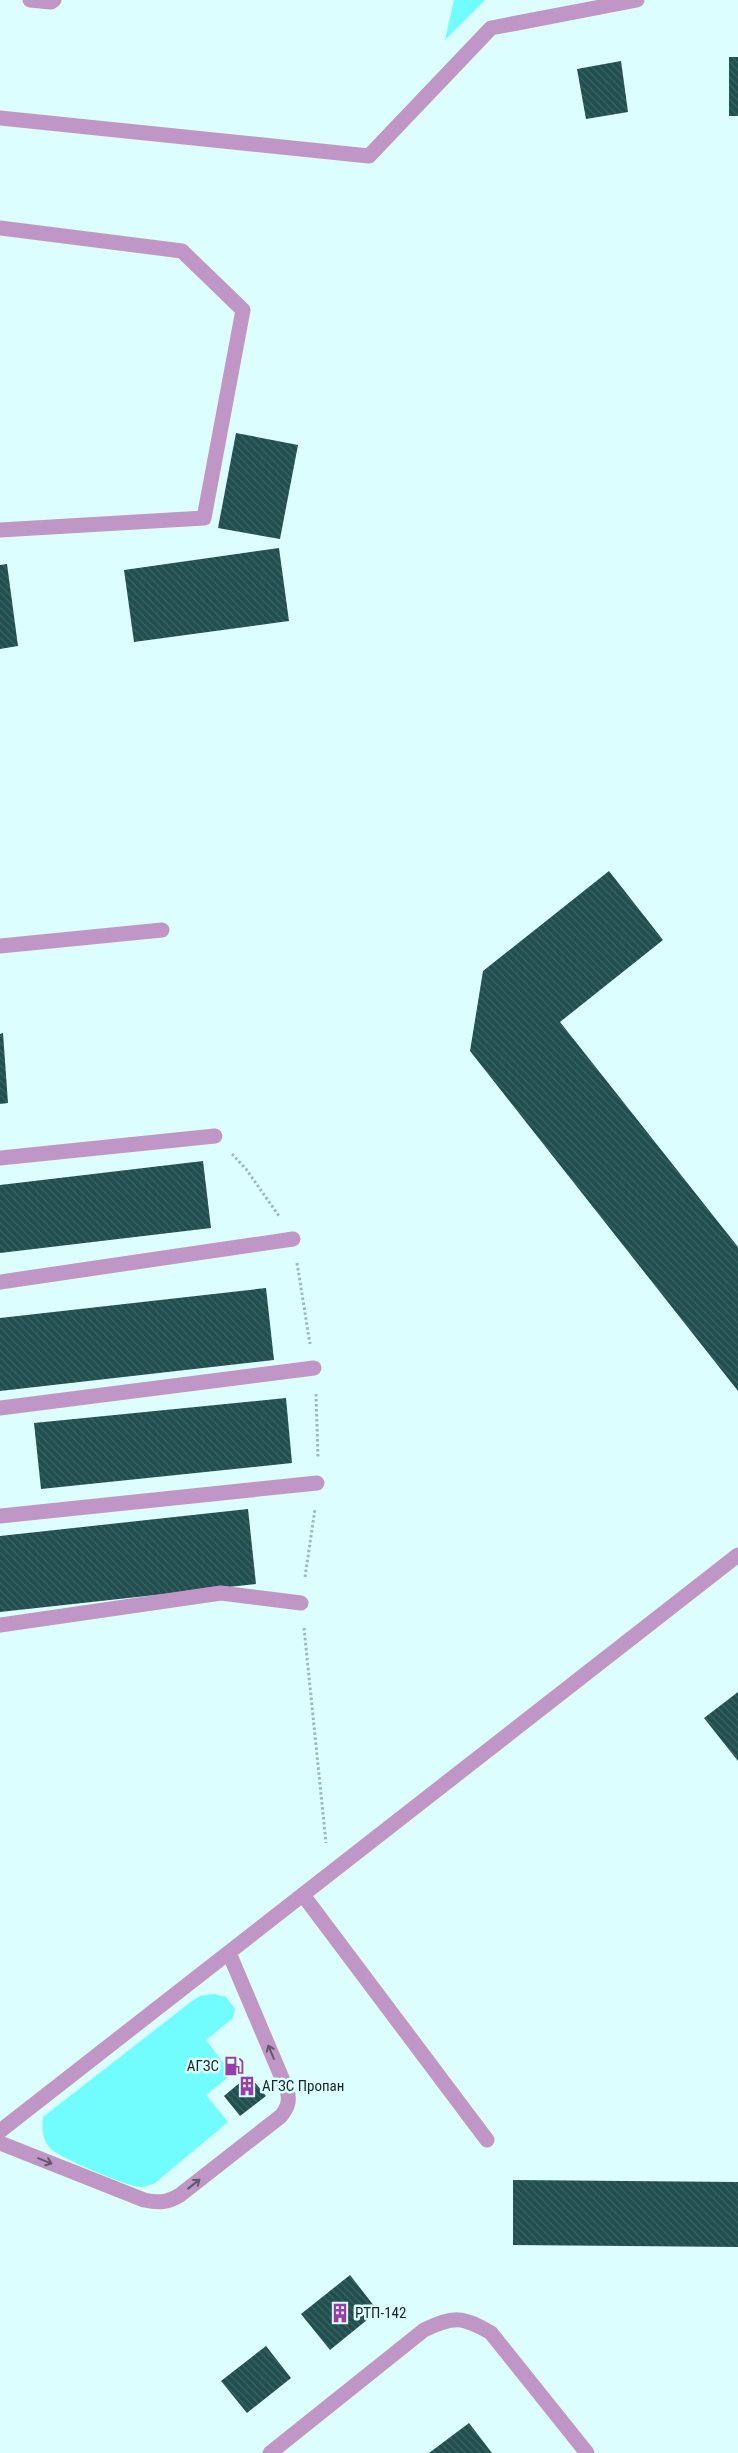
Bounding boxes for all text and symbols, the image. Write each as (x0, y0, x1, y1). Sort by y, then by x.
one-way arrow (266, 2045, 275, 2061)
fuel station icon: АГЗС (223, 2055, 245, 2077)
place label: АГЗС (187, 2057, 219, 2075)
building icon: АГЗС Пропан (236, 2075, 258, 2097)
place label: АГЗС Пропан (262, 2077, 344, 2095)
one-way arrow (37, 2156, 52, 2166)
one-way arrow (187, 2179, 200, 2190)
building icon: РТП-142 (329, 2302, 351, 2324)
place label: РТП-142 (355, 2304, 406, 2322)

